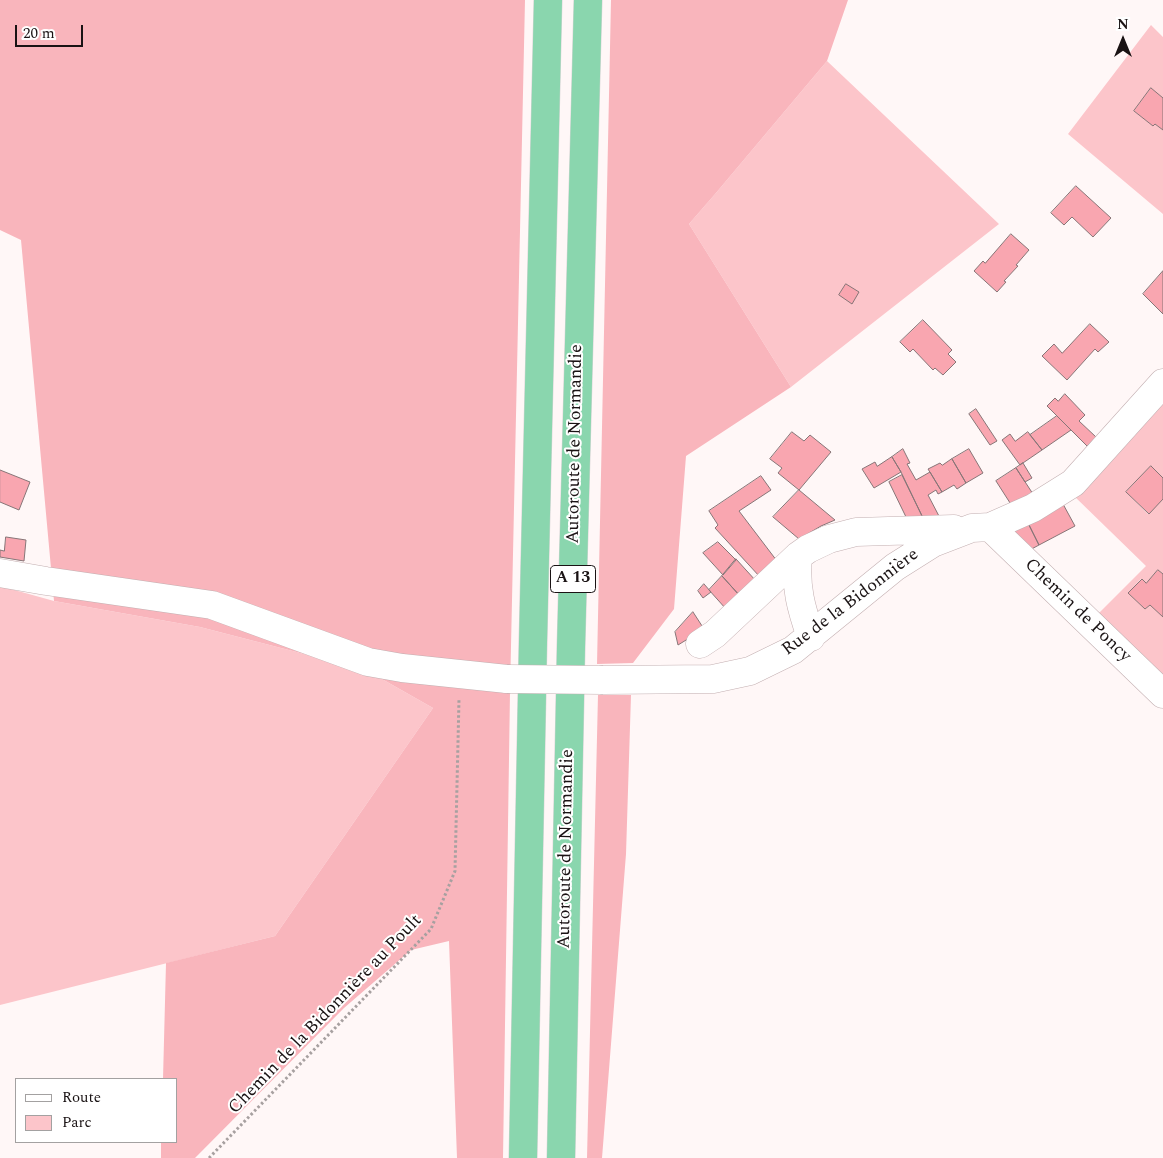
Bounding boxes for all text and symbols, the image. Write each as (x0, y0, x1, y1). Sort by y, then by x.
text: N (1117, 14, 1129, 35)
scale bar (18, 15, 85, 47)
north arrow (1098, 15, 1148, 65)
text: 20 m (23, 22, 55, 45)
street label: Autoroute de Normandie (563, 344, 589, 544)
street label: Rue de la Bidonnière (778, 545, 924, 661)
street label: Chemin de Poncy (1019, 555, 1135, 667)
road number: A 13 (550, 566, 596, 592)
street label: Autoroute de Normandie (554, 749, 580, 949)
street label: Chemin de la Bidonnière au Poult (225, 911, 427, 1119)
legend (15, 1078, 178, 1143)
text: Route (62, 1086, 101, 1109)
text: Parc (62, 1111, 92, 1134)

